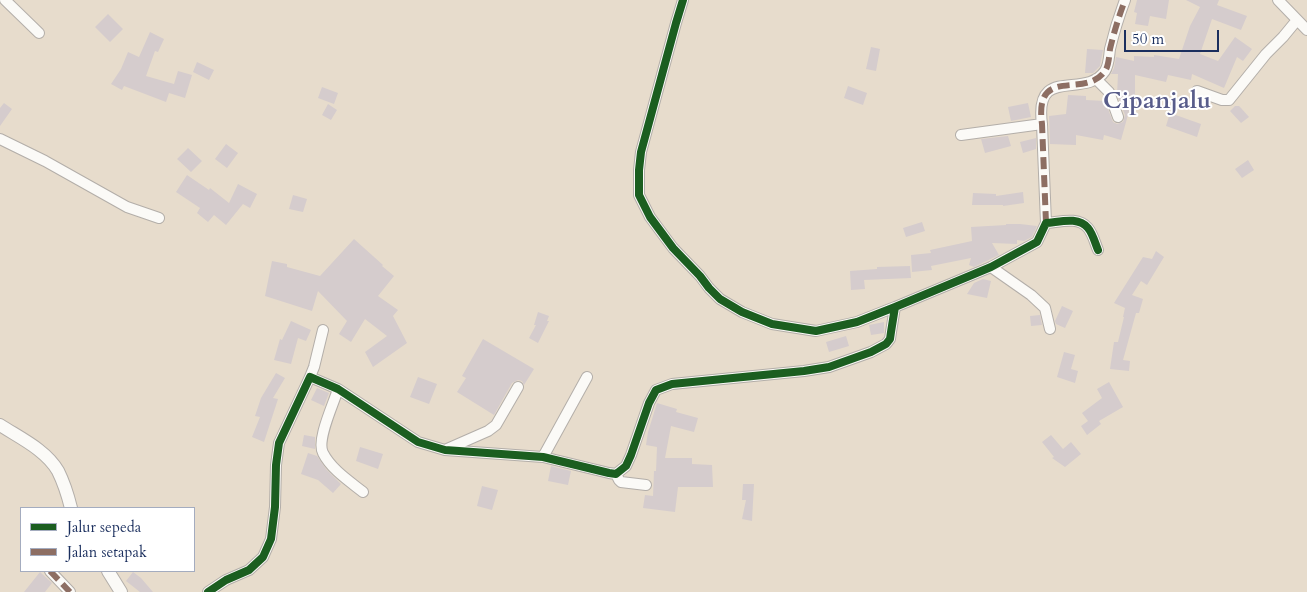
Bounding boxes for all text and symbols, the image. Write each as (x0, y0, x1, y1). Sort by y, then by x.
scale bar (1127, 20, 1222, 52)
text: 50 m (1132, 29, 1164, 49)
district label: Cipanjalu (1103, 88, 1211, 116)
legend (20, 507, 195, 572)
text: Jalur sepeda (67, 517, 141, 537)
text: Jalan setapak (67, 542, 147, 562)

